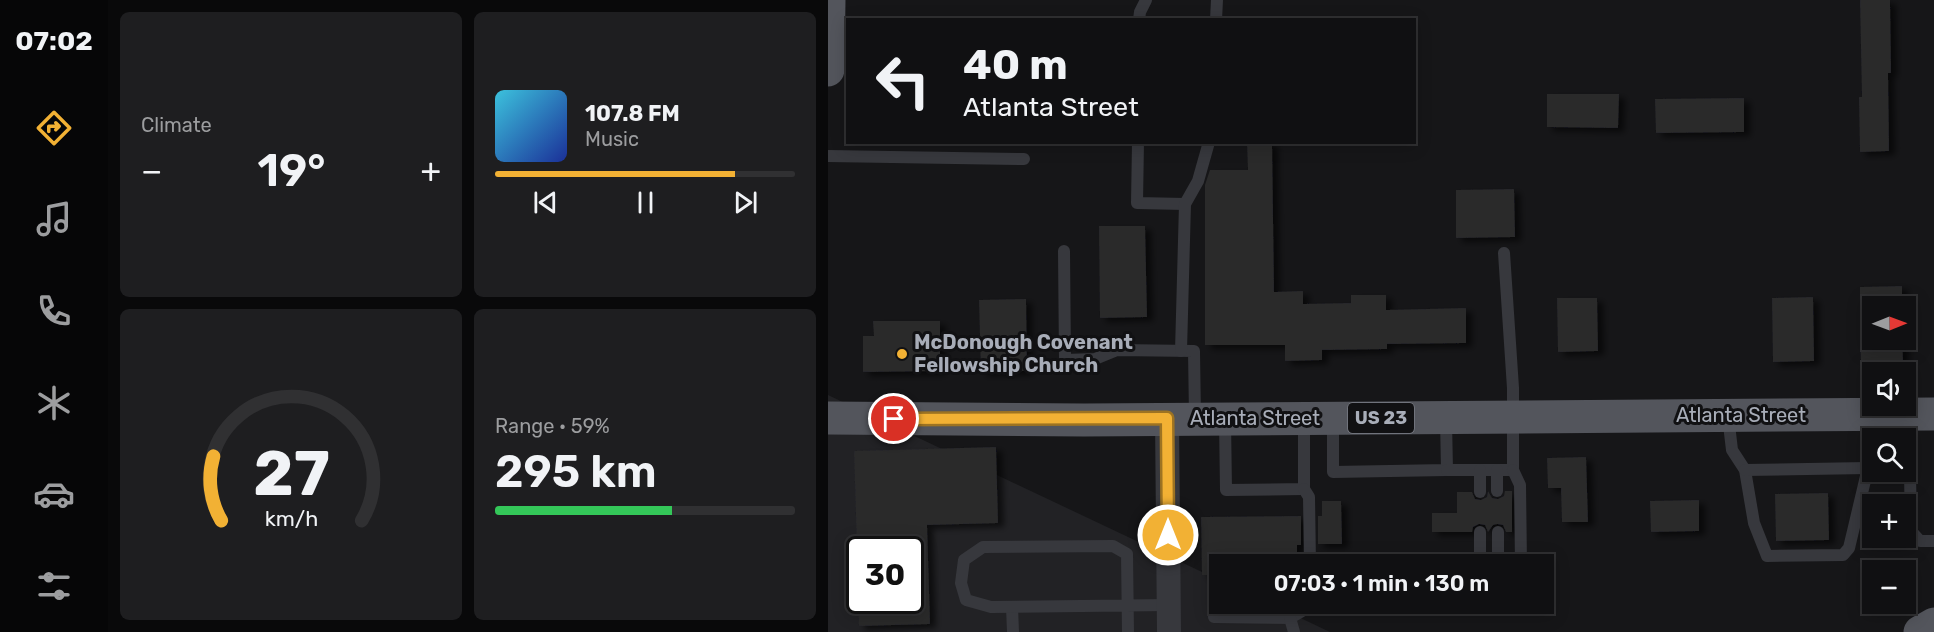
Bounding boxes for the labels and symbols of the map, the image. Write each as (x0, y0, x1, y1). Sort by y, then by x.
north arrow (1862, 296, 1916, 350)
place label: McDonough Covenant Fellowship Church (914, 330, 1133, 377)
marker: McDonough Covenant Fellowship Church (895, 347, 909, 361)
pin (868, 393, 919, 444)
road number: US 23 (1348, 403, 1414, 433)
street label: Atlanta Street (1676, 403, 1806, 427)
street label: Atlanta Street (1190, 406, 1320, 430)
position arrow (1136, 503, 1200, 567)
speed limit sign: 30 (846, 536, 924, 614)

